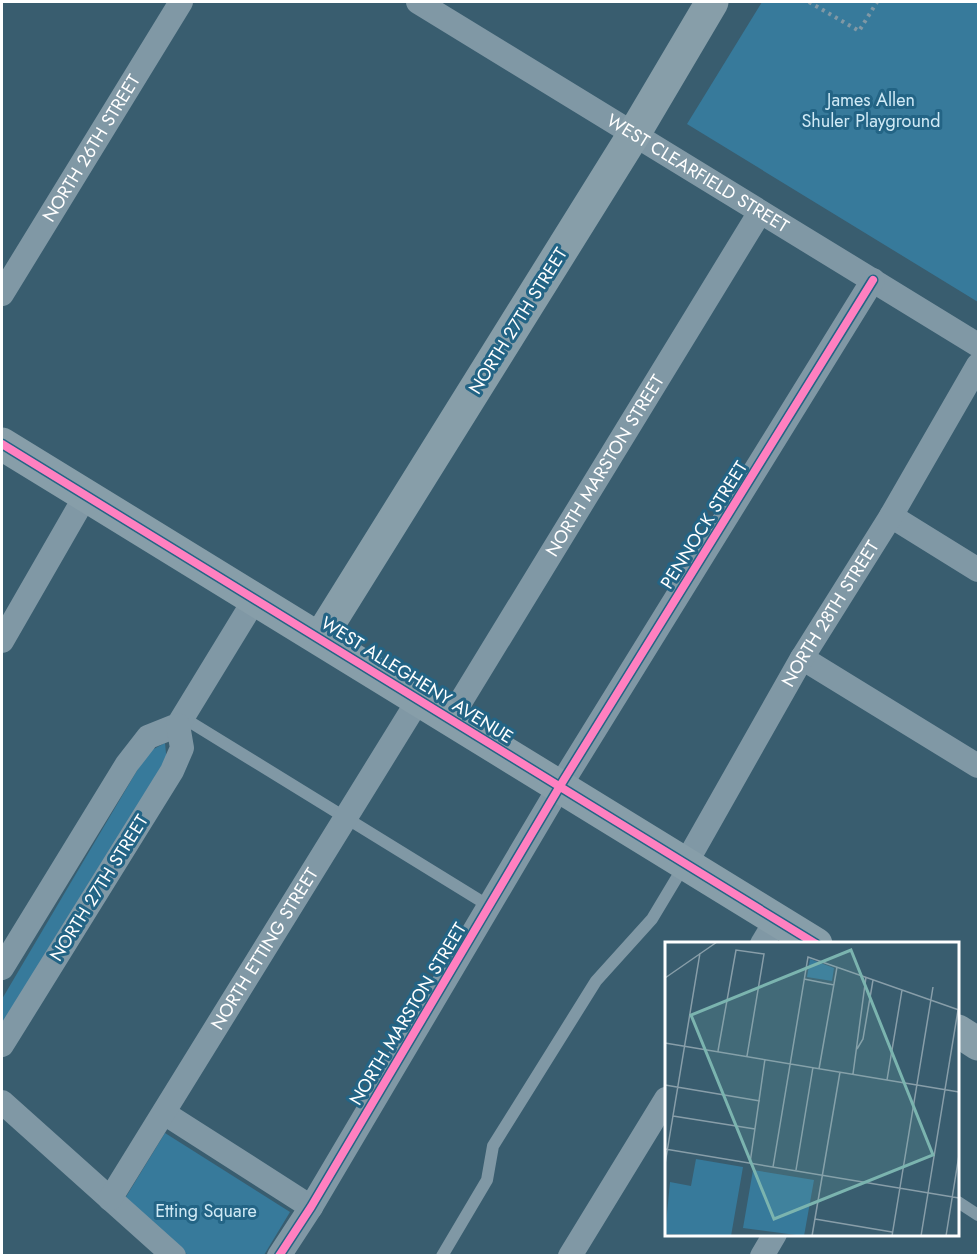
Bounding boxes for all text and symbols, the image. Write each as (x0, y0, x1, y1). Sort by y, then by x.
street label: NORTH 26TH STREET (36, 69, 147, 227)
park label: James Allen Shuler Playground (801, 87, 941, 134)
street label: WEST CLEARFIELD STREET (602, 108, 794, 239)
street label: NORTH 27TH STREET (462, 242, 574, 399)
street label: NORTH MARSTON STREET (539, 369, 671, 562)
street label: PENNOCK STREET (654, 456, 754, 594)
street label: NORTH 28TH STREET (775, 535, 886, 692)
street label: WEST ALLEGHENY AVENUE (316, 610, 518, 750)
street label: NORTH 27TH STREET (43, 809, 155, 966)
street label: NORTH ETTING STREET (205, 862, 325, 1035)
street label: NORTH MARSTON STREET (343, 917, 473, 1110)
inset map (665, 942, 959, 1236)
park label: Etting Square (155, 1198, 257, 1224)

